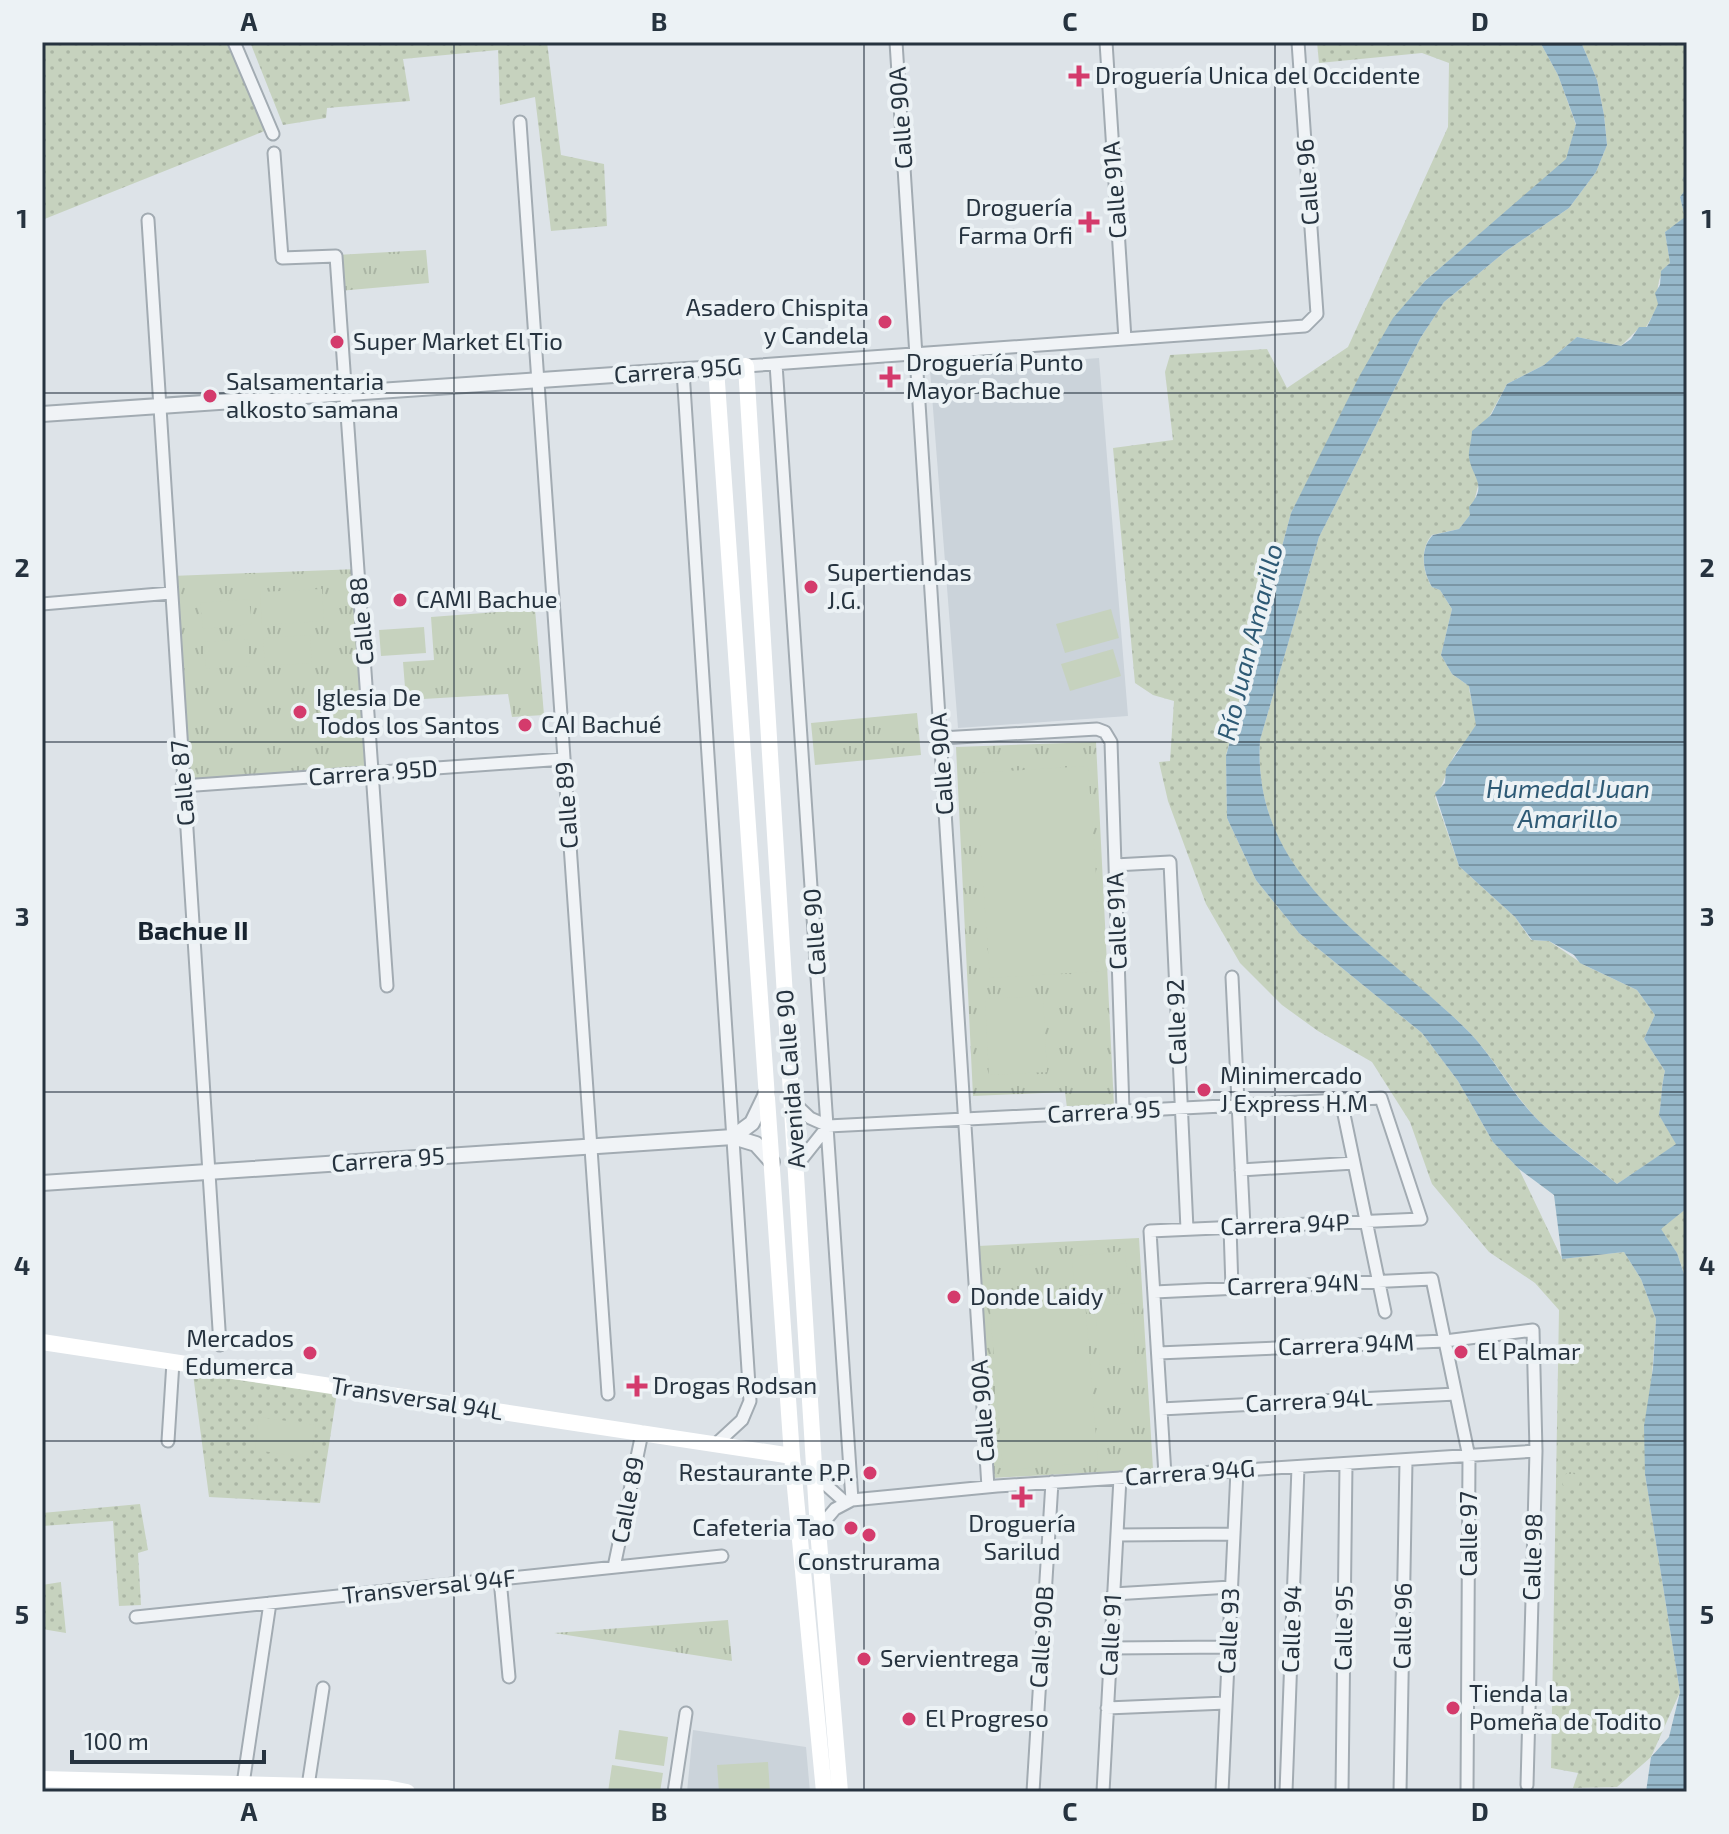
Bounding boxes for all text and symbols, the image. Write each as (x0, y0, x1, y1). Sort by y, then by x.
text: A (241, 5, 258, 36)
text: B (651, 5, 667, 36)
text: C (1062, 5, 1078, 36)
text: D (1471, 5, 1489, 36)
place label: Droguería Unica del Occidente (1095, 60, 1421, 89)
street label: Calle 90A (881, 66, 918, 170)
marker: Droguería Unica del Occidente (1070, 67, 1088, 85)
street label: Calle 96 (1289, 138, 1324, 226)
street label: Calle 91A (1096, 140, 1131, 240)
place label: Droguería Farma Orfi (958, 192, 1073, 249)
text: 1 (16, 202, 28, 233)
text: 1 (1701, 202, 1713, 233)
marker: Droguería Farma Orfi (1080, 213, 1098, 231)
place label: Asadero Chispita y Candela (686, 292, 869, 349)
marker: Asadero Chispita y Candela (876, 313, 894, 331)
place label: Super Market El Tio (353, 326, 563, 355)
marker: Super Market El Tio (328, 333, 346, 351)
place label: Droguería Punto Mayor Bachue (906, 347, 1084, 404)
street label: Carrera 95G (613, 351, 743, 388)
place label: Salsamentaria alkosto samana (226, 366, 399, 423)
marker: Droguería Punto Mayor Bachue (881, 368, 899, 386)
marker: Salsamentaria alkosto samana (201, 387, 219, 405)
water label: Río Juan Amarillo (1209, 540, 1288, 743)
text: 2 (14, 551, 30, 582)
text: 2 (1699, 551, 1715, 582)
place label: Supertiendas J.G. (827, 557, 972, 614)
street label: Calle 88 (342, 576, 379, 666)
marker: Supertiendas J.G. (802, 578, 820, 596)
place label: CAMI Bachue (416, 584, 558, 613)
marker: CAMI Bachue (391, 591, 409, 609)
place label: Iglesia De Todos los Santos (316, 682, 500, 739)
marker: Iglesia De Todos los Santos (291, 703, 309, 721)
place label: CAI Bachué (541, 709, 662, 738)
street label: Calle 90A (922, 712, 959, 816)
marker: CAI Bachué (516, 716, 534, 734)
street label: Calle 87 (163, 739, 200, 827)
street label: Carrera 95D (307, 753, 438, 790)
street label: Calle 89 (548, 760, 583, 850)
water label: Humedal Juan Amarillo (1486, 772, 1650, 833)
street label: Calle 91A (1099, 872, 1132, 970)
street label: Calle 90 (796, 887, 831, 977)
text: 3 (15, 900, 29, 931)
text: 3 (1700, 900, 1714, 931)
district label: Bachue II (137, 914, 249, 945)
street label: Calle 92 (1159, 978, 1192, 1066)
street label: Avenida Calle 90 (769, 988, 810, 1170)
place label: Minimercado J Express H.M (1220, 1060, 1368, 1117)
marker: Minimercado J Express H.M (1195, 1081, 1213, 1099)
street label: Carrera 95 (1047, 1093, 1161, 1128)
street label: Carrera 95 (330, 1140, 445, 1177)
street label: Carrera 94P (1220, 1207, 1350, 1240)
text: 4 (14, 1249, 30, 1280)
text: 4 (1699, 1249, 1715, 1280)
street label: Carrera 94N (1226, 1267, 1360, 1300)
place label: Donde Laidy (970, 1281, 1104, 1310)
marker: Donde Laidy (945, 1288, 963, 1306)
place label: Mercados Edumerca (185, 1323, 294, 1380)
street label: Carrera 94M (1277, 1327, 1415, 1360)
place label: El Palmar (1477, 1336, 1581, 1365)
marker: El Palmar (1452, 1343, 1470, 1361)
marker: Mercados Edumerca (301, 1344, 319, 1362)
street label: Calle 90A (963, 1359, 1000, 1463)
street label: Transversal 94L (329, 1370, 505, 1425)
place label: Drogas Rodsan (653, 1370, 817, 1399)
marker: Drogas Rodsan (628, 1377, 646, 1395)
street label: Carrera 94L (1244, 1382, 1373, 1417)
street label: Carrera 94G (1124, 1452, 1256, 1491)
street label: Calle 89 (604, 1454, 649, 1546)
place label: Restaurante P.P. (679, 1457, 854, 1486)
marker: Restaurante P.P. (861, 1464, 879, 1482)
marker: Droguería Sarilud (1013, 1488, 1031, 1506)
street label: Calle 97 (1453, 1491, 1482, 1577)
place label: Droguería Sarilud (968, 1508, 1076, 1565)
place label: Cafeteria Tao (692, 1512, 835, 1541)
street label: Calle 98 (1515, 1513, 1548, 1601)
marker: Cafeteria Tao (842, 1519, 860, 1537)
marker: Construrama (860, 1526, 878, 1544)
place label: Construrama (798, 1546, 940, 1575)
street label: Transversal 94F (341, 1562, 517, 1609)
street label: Calle 96 (1386, 1582, 1417, 1670)
street label: Calle 90B (1022, 1585, 1059, 1689)
street label: Calle 94 (1274, 1585, 1307, 1673)
street label: Calle 95 (1327, 1585, 1358, 1671)
street label: Calle 93 (1211, 1587, 1244, 1675)
street label: Calle 91 (1093, 1593, 1126, 1677)
text: 5 (15, 1598, 29, 1629)
text: 5 (1700, 1598, 1714, 1629)
place label: Servientrega (880, 1643, 1019, 1672)
marker: Servientrega (855, 1650, 873, 1668)
place label: Tienda la Pomeña de Todito (1469, 1678, 1662, 1735)
marker: Tienda la Pomeña de Todito (1444, 1699, 1462, 1717)
place label: El Progreso (925, 1703, 1049, 1732)
marker: El Progreso (900, 1710, 918, 1728)
scale bar (72, 1714, 264, 1764)
text: 100 m (84, 1726, 149, 1755)
text: A (241, 1795, 258, 1826)
text: B (651, 1795, 667, 1826)
text: C (1062, 1795, 1078, 1826)
text: D (1471, 1795, 1489, 1826)

